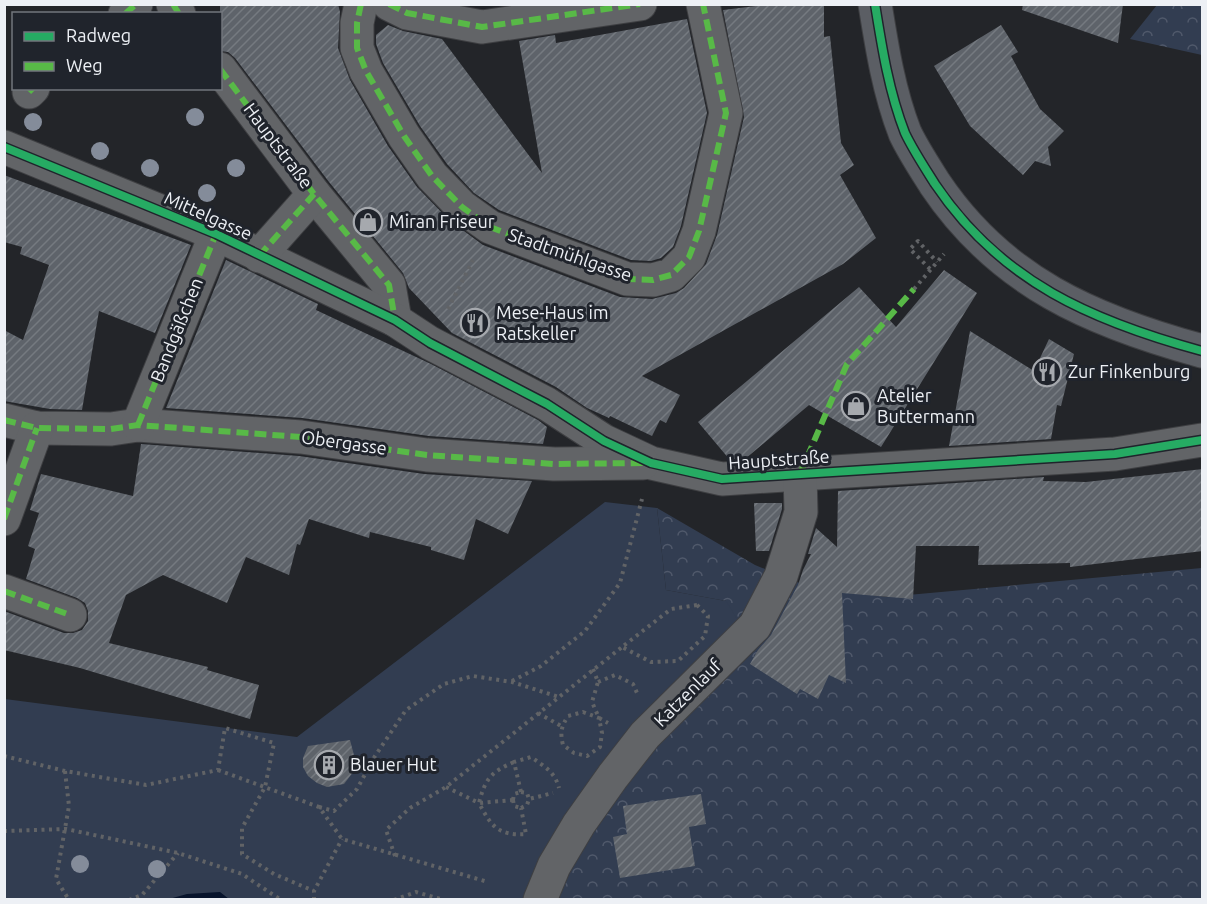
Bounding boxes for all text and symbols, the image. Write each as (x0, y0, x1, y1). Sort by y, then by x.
legend (12, 12, 222, 90)
text: Radweg (66, 25, 131, 45)
text: Weg (66, 55, 103, 75)
street label: Hauptstraße (240, 99, 317, 192)
street label: Mittelgasse (161, 187, 255, 243)
shop icon: Miran Friseur (352, 206, 384, 238)
place label: Miran Friseur (389, 211, 495, 231)
street label: Stadtmühlgasse (506, 224, 635, 285)
street label: Bandgäßchen (146, 275, 206, 385)
place label: Mese-Haus im Ratskeller (496, 302, 608, 343)
restaurant icon: Mese-Haus im Ratskeller (459, 307, 491, 339)
restaurant icon: Zur Finkenburg (1031, 356, 1063, 388)
place label: Zur Finkenburg (1068, 361, 1190, 381)
place label: Atelier Buttermann (877, 385, 975, 426)
shop icon: Atelier Buttermann (840, 390, 872, 422)
street label: Obergasse (300, 426, 388, 458)
street label: Hauptstraße (728, 445, 830, 473)
street label: Katzenlauf (650, 654, 725, 730)
building icon: Blauer Hut (313, 749, 345, 781)
place label: Blauer Hut (350, 754, 437, 774)

